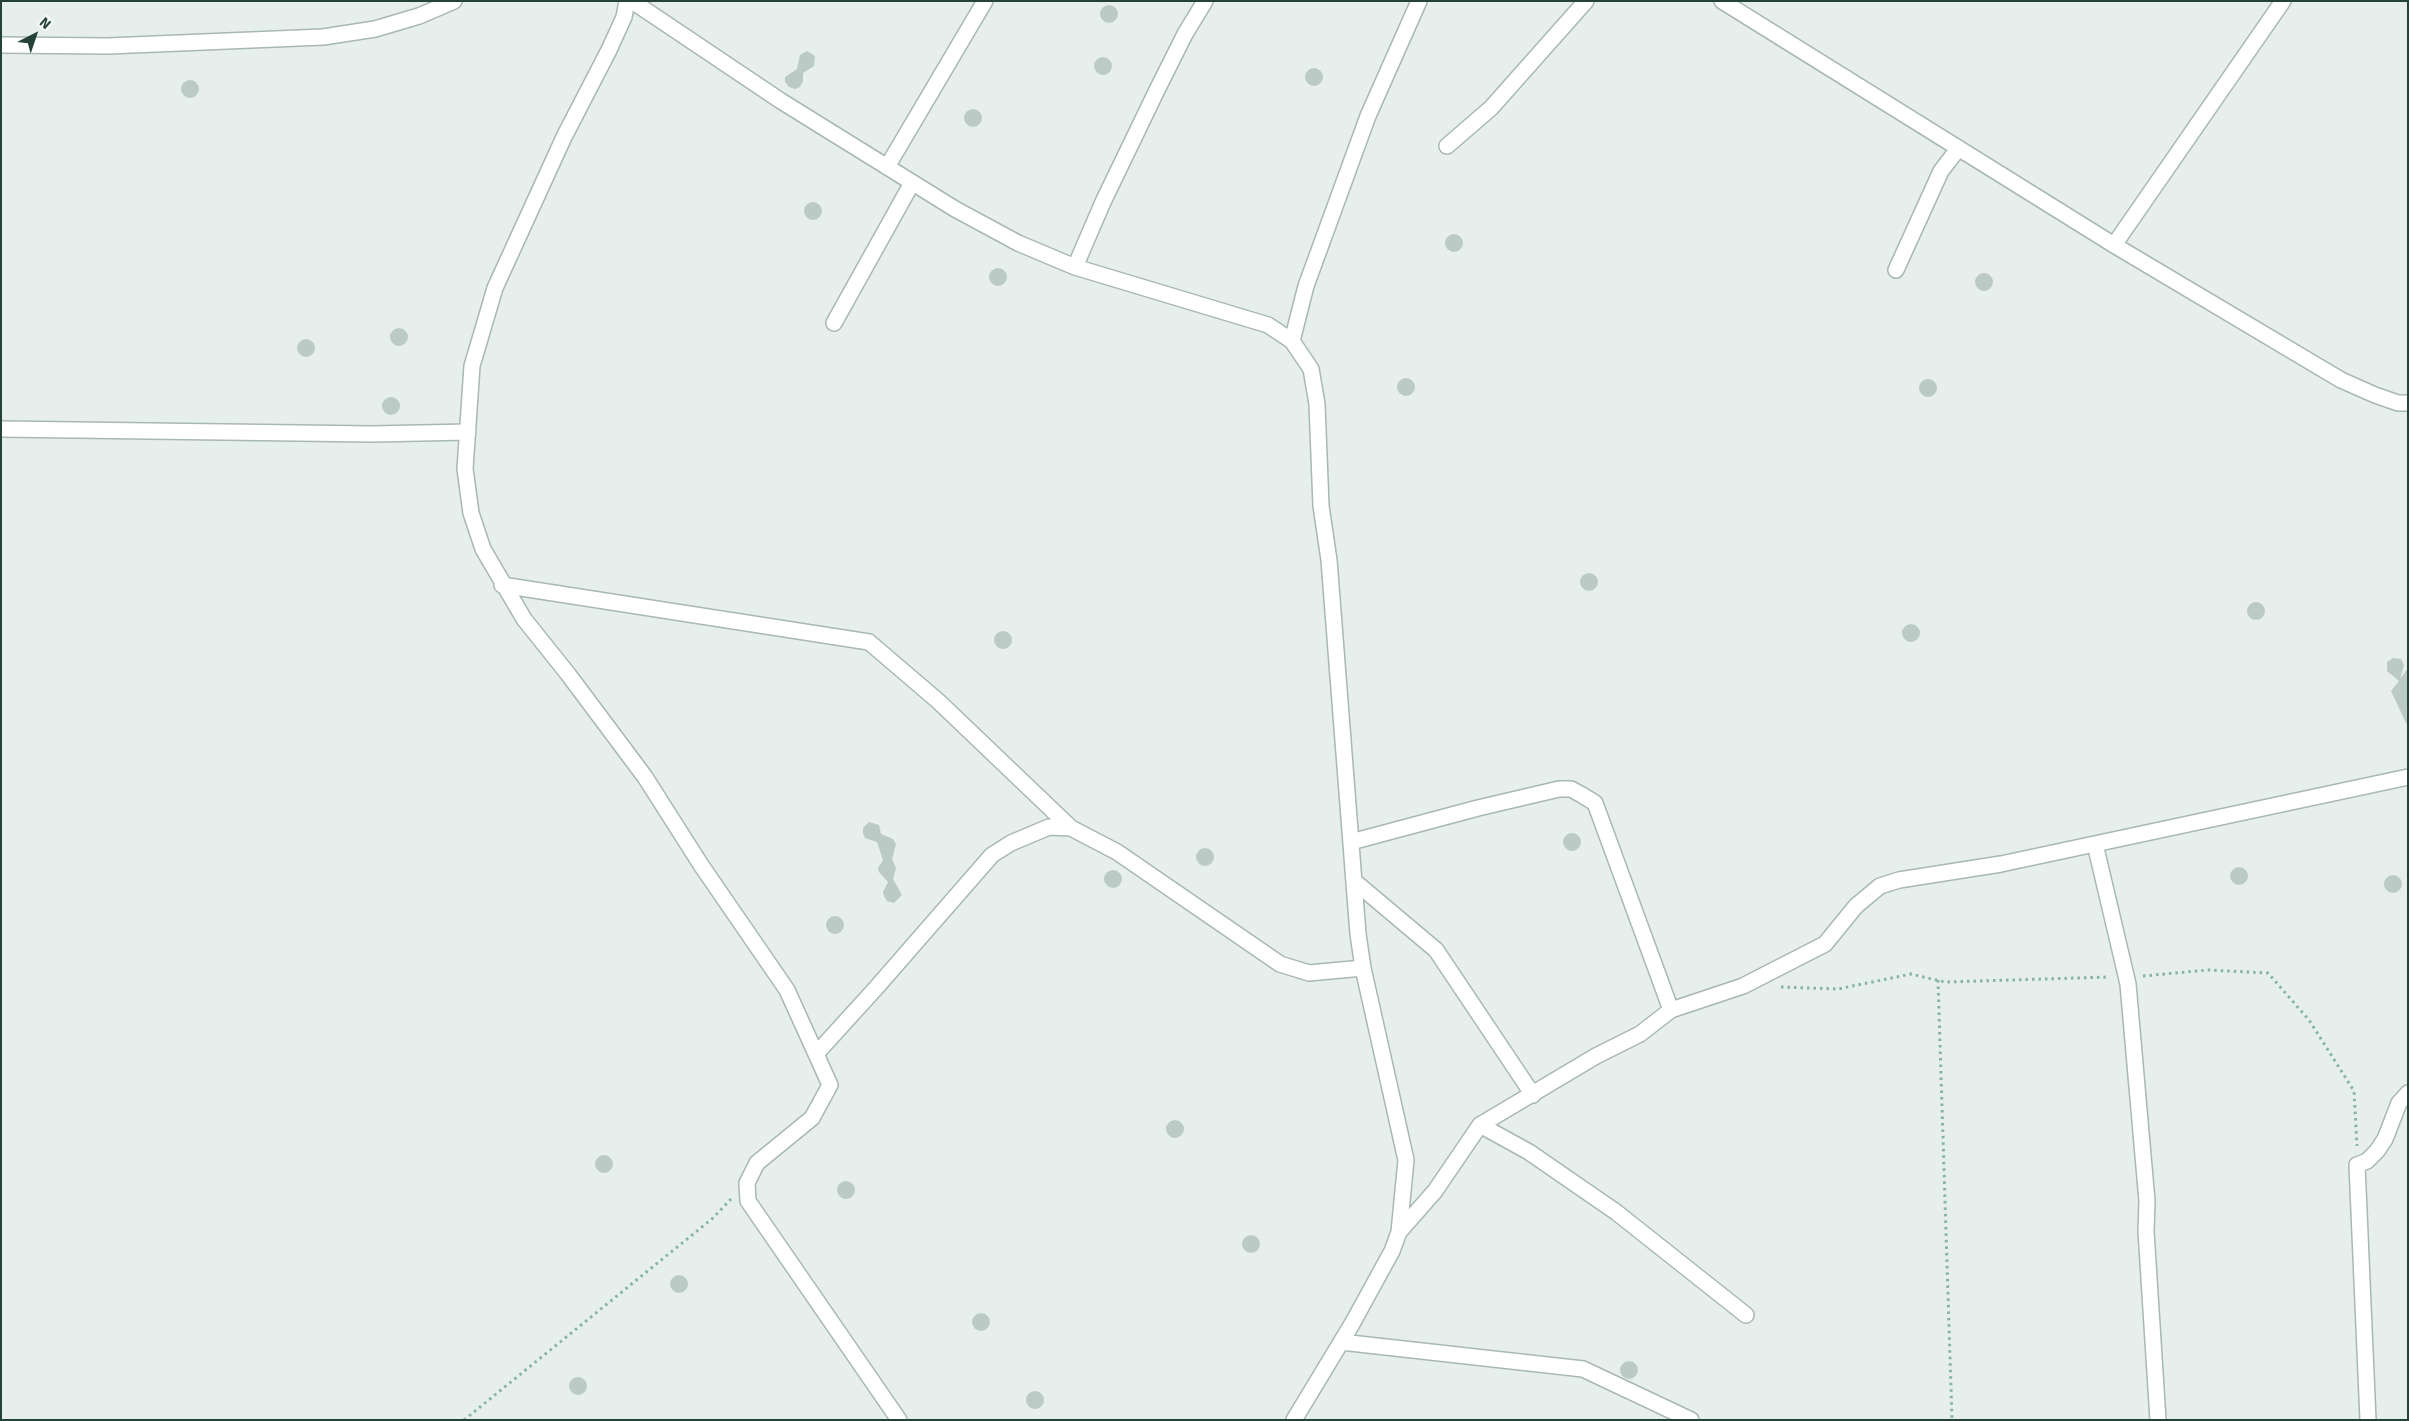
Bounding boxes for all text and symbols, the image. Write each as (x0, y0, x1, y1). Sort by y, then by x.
north arrow (10, 10, 60, 60)
text: N (36, 14, 54, 33)

